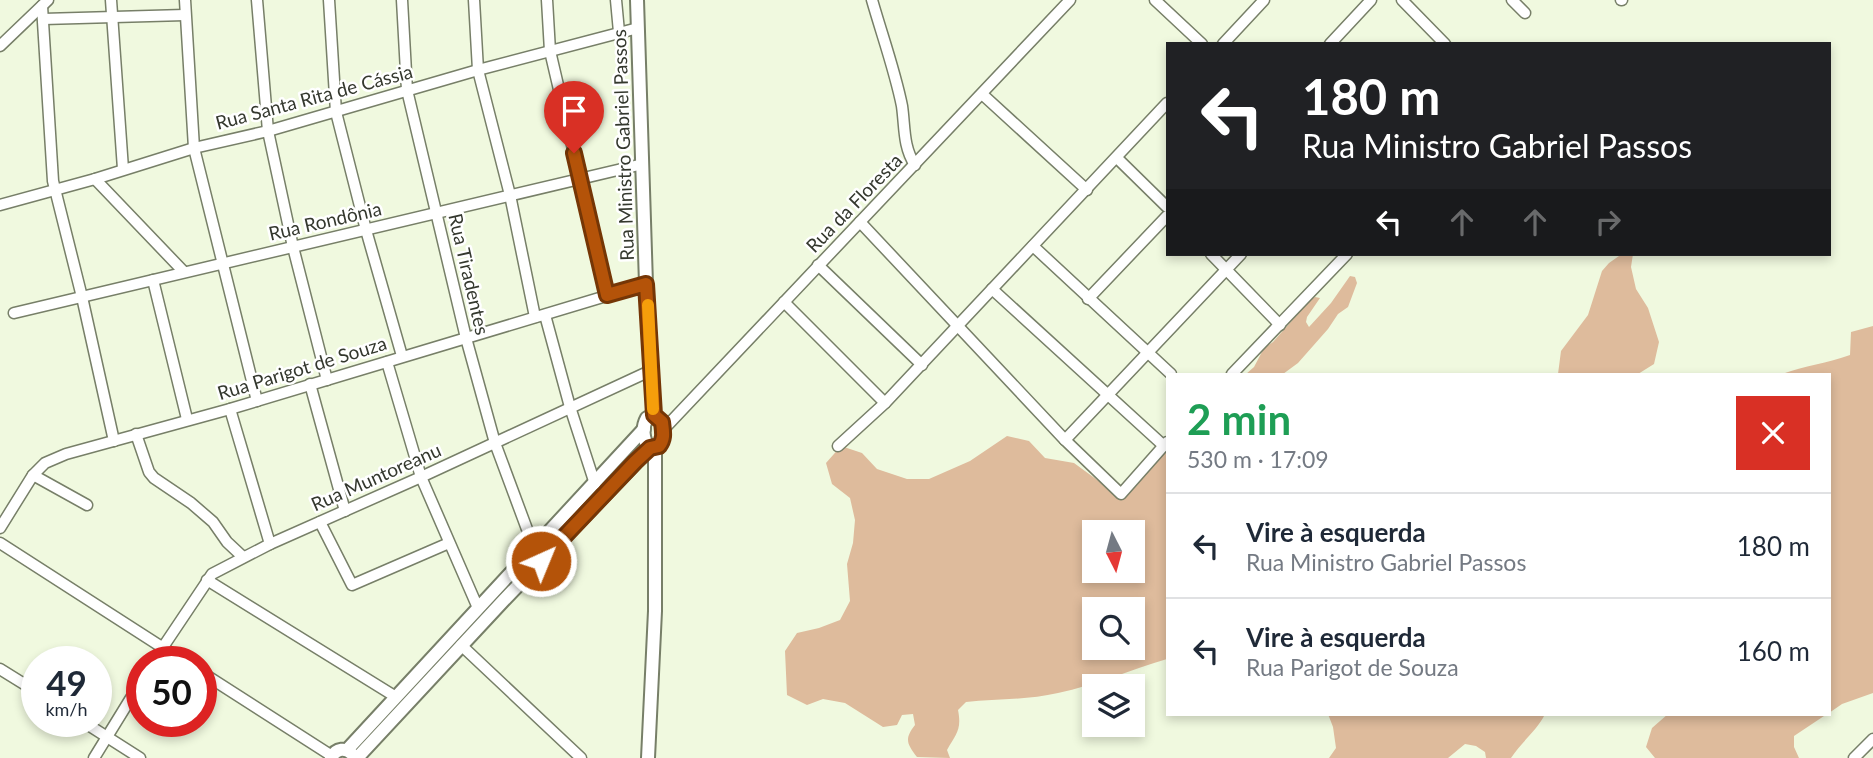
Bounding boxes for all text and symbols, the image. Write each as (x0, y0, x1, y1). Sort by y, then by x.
street label: Rua Ministro Gabriel Passos (607, 29, 638, 261)
street label: Rua Santa Rita de Cássia (213, 59, 415, 134)
text: 180 m (1302, 67, 1440, 125)
icon: left (1187, 70, 1278, 161)
pin (544, 81, 604, 153)
icon: arrive (555, 92, 593, 130)
text: Rua Ministro Gabriel Passos (1302, 126, 1692, 165)
street label: Rua da Floresta (801, 149, 906, 257)
street label: Rua Rondônia (266, 196, 384, 245)
icon: left (1370, 203, 1408, 241)
icon: ahead (1443, 203, 1481, 241)
icon: ahead (1516, 203, 1554, 241)
icon: right (1589, 203, 1627, 241)
street label: Rua Tiradentes (444, 211, 495, 337)
street label: Rua Parigot de Souza (215, 331, 389, 404)
text: 2 min (1187, 394, 1291, 444)
button: close (1736, 396, 1810, 470)
street label: Rua Muntoreanu (307, 438, 444, 515)
text: 530 m · 17:09 (1187, 445, 1329, 473)
text: Vire à esquerda (1246, 516, 1426, 548)
north arrow (1082, 520, 1144, 583)
map controls (1082, 520, 1145, 737)
position arrow (504, 524, 578, 598)
icon: left (1187, 527, 1225, 565)
text: 180 m (1737, 530, 1810, 562)
text: Rua Ministro Gabriel Passos (1246, 548, 1526, 576)
button: search (1082, 597, 1145, 660)
text: Vire à esquerda (1246, 621, 1426, 653)
icon: left (1187, 632, 1225, 670)
text: 160 m (1737, 635, 1810, 667)
speed limit sign: 50 (126, 646, 217, 737)
text: Rua Parigot de Souza (1246, 653, 1459, 681)
text: 49 (46, 661, 87, 703)
button: layers (1082, 674, 1145, 737)
text: km/h (45, 698, 88, 720)

